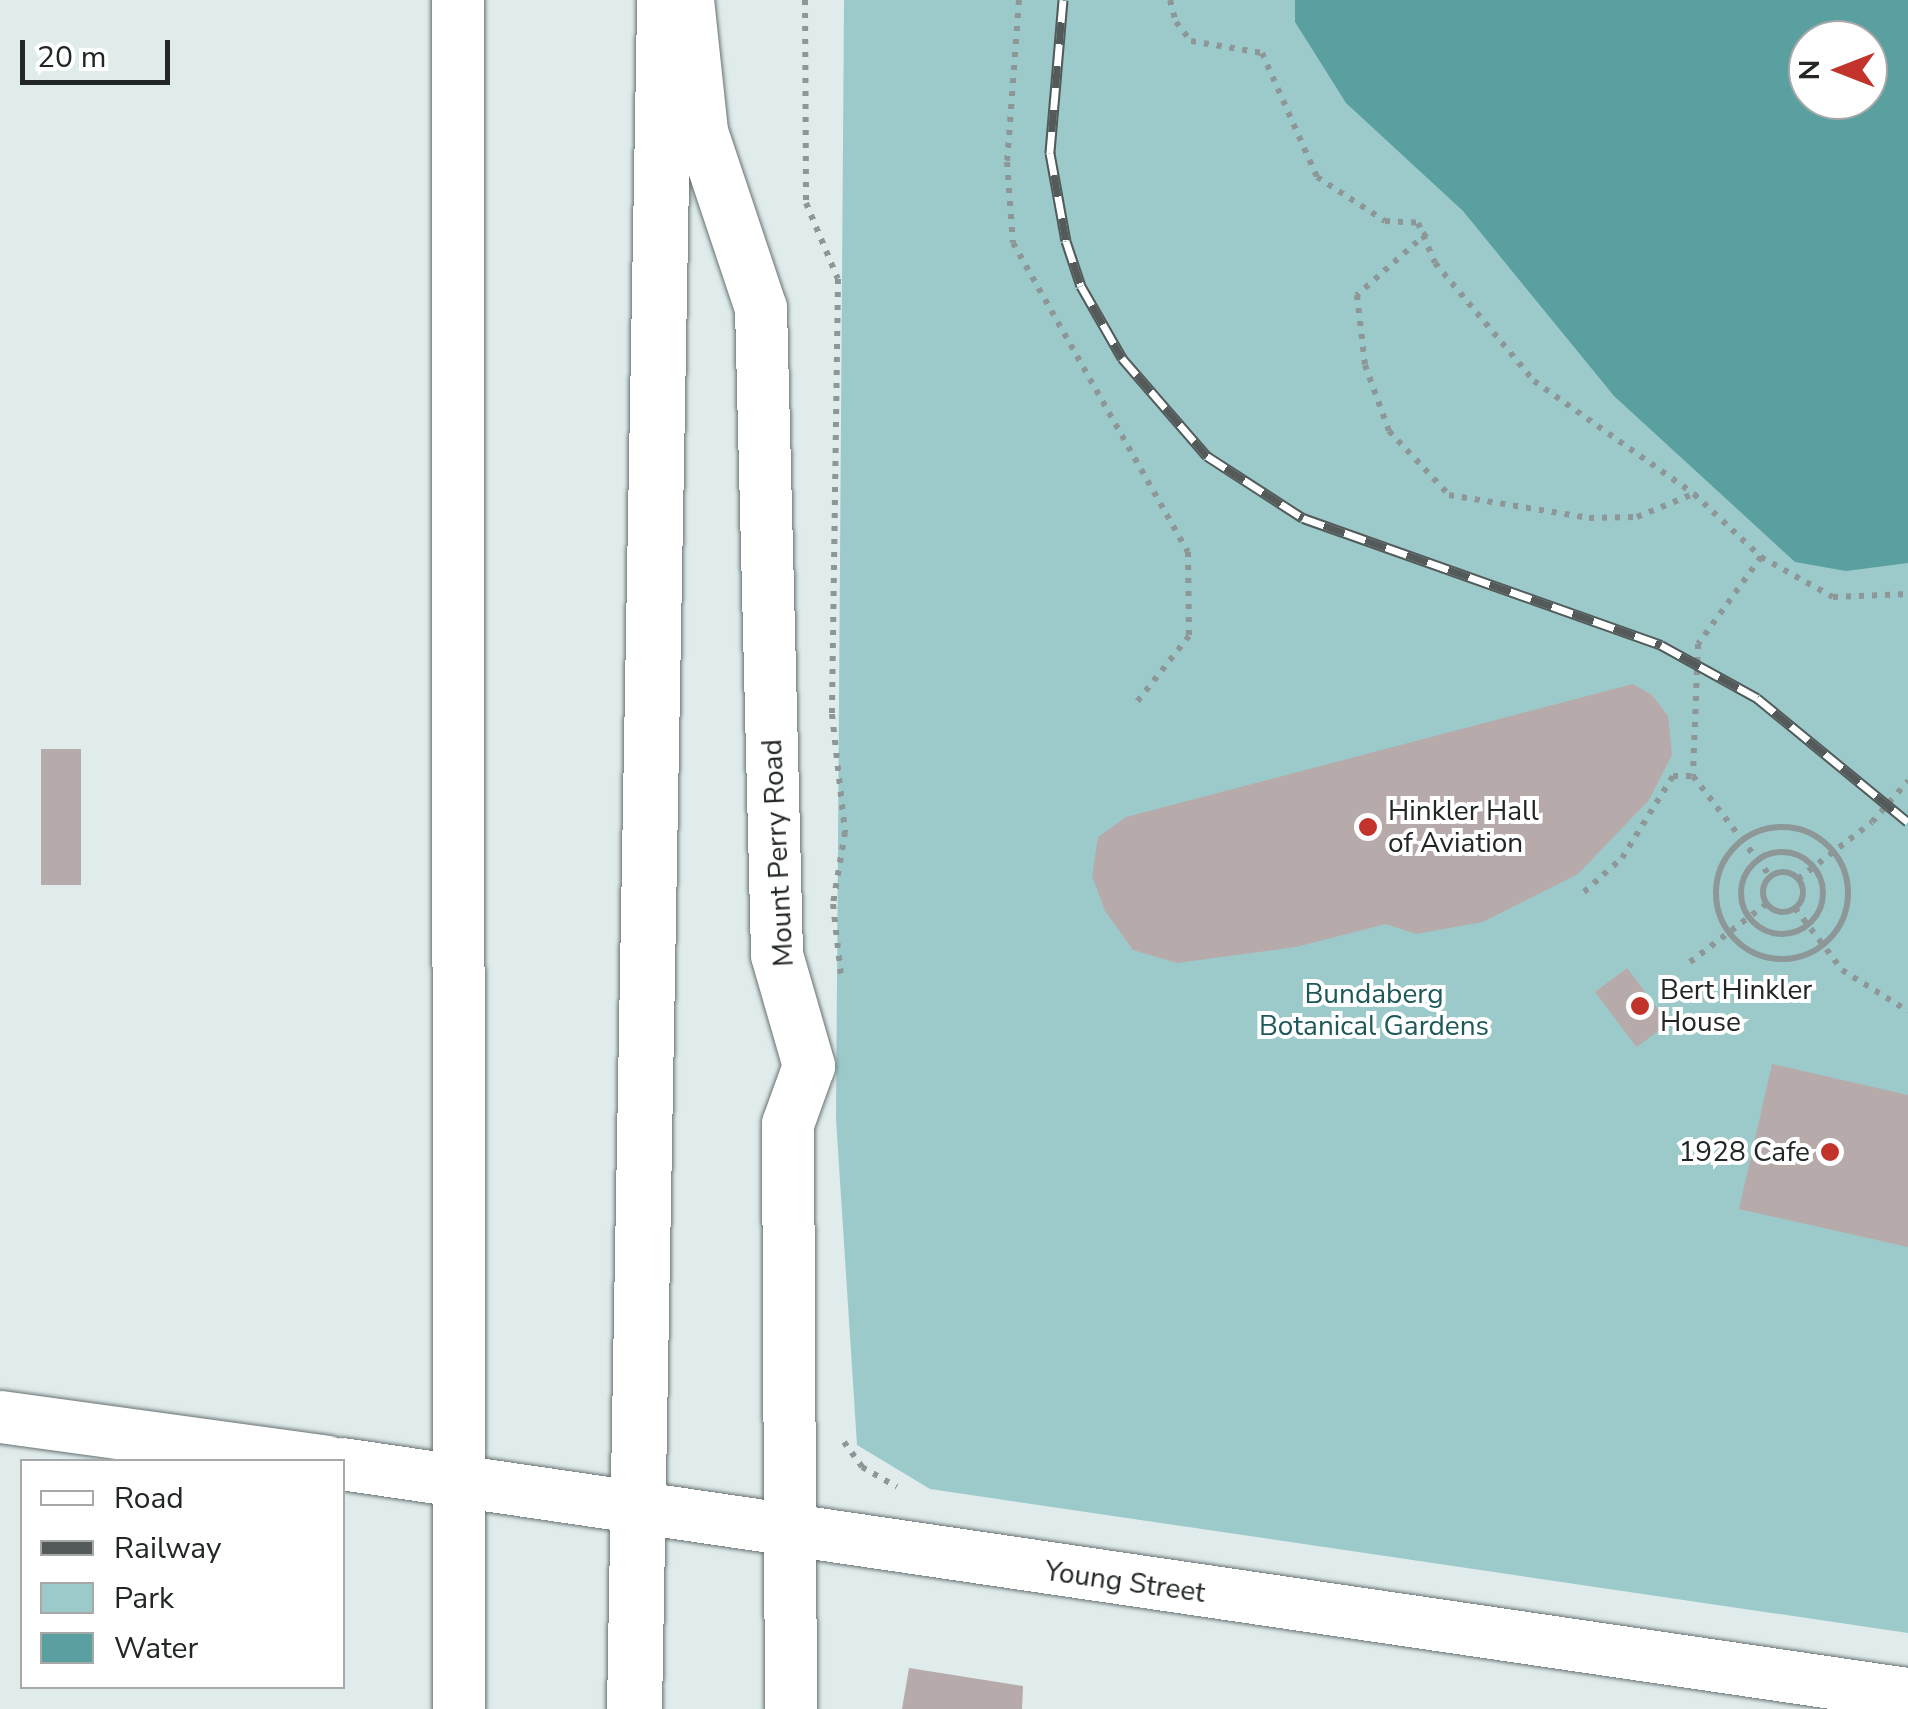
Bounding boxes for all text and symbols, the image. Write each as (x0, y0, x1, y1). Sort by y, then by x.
scale bar (25, 20, 175, 82)
north arrow (1788, 20, 1888, 120)
text: 20 m (37, 37, 106, 78)
text: N (1791, 60, 1829, 80)
street label: Mount Perry Road (755, 738, 801, 968)
place label: Hinkler Hall of Aviation (1388, 794, 1539, 860)
marker: Hinkler Hall of Aviation (1357, 816, 1379, 838)
place label: Bert Hinkler House (1660, 973, 1812, 1039)
park label: Bundaberg Botanical Gardens (1259, 977, 1489, 1043)
marker: Bert Hinkler House (1629, 995, 1651, 1017)
place label: 1928 Cafe (1679, 1135, 1810, 1169)
marker: 1928 Cafe (1819, 1141, 1841, 1163)
legend (20, 1459, 345, 1689)
text: Road (114, 1478, 184, 1519)
text: Railway (114, 1528, 222, 1569)
street label: Young Street (1043, 1554, 1207, 1610)
text: Park (114, 1578, 174, 1619)
text: Water (114, 1628, 198, 1669)

